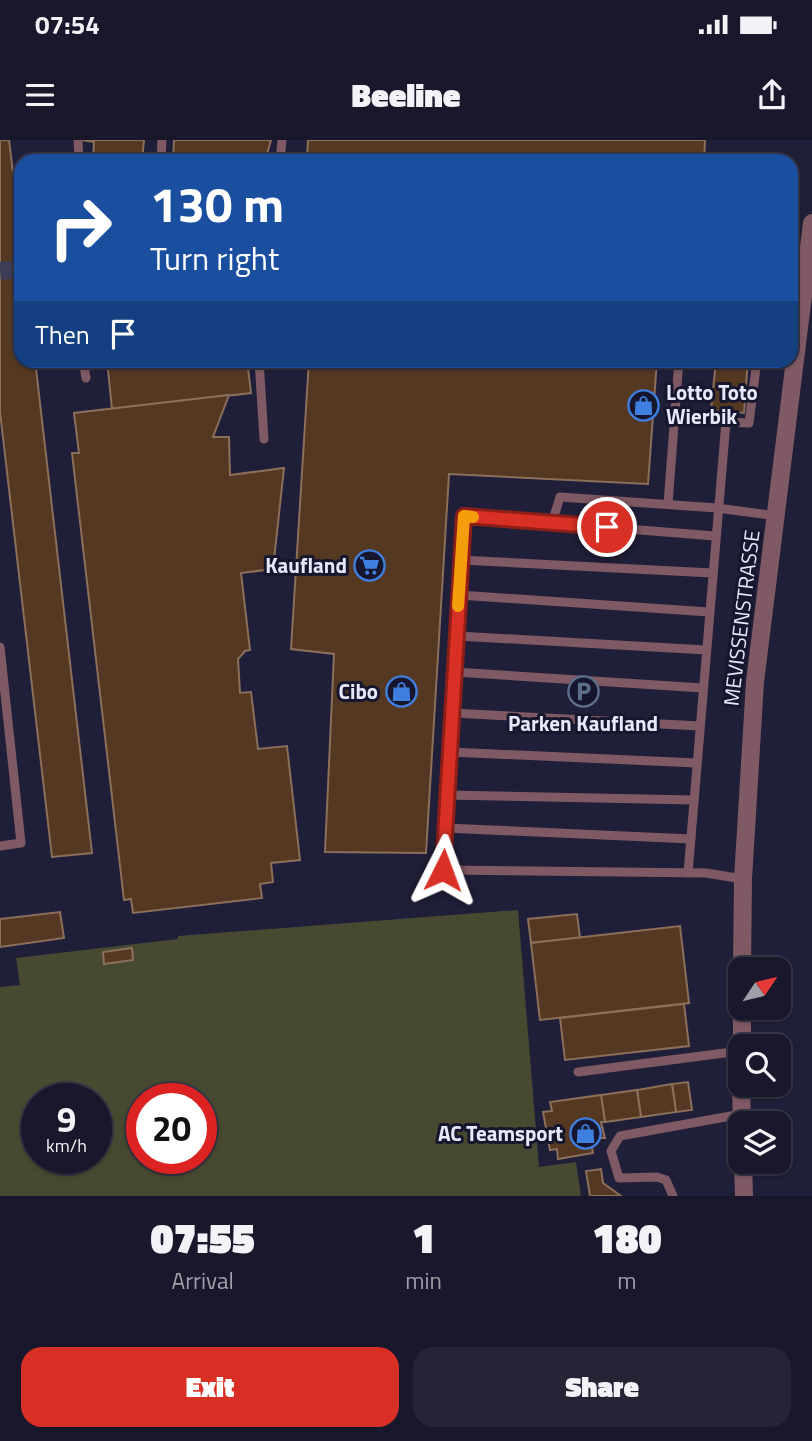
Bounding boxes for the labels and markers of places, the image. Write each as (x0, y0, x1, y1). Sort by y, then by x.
place label: Lotto Toto Wierbik (666, 376, 758, 432)
shop icon: Lotto Toto Wierbik (626, 388, 660, 422)
pin (577, 497, 637, 557)
place label: Kaufland (265, 549, 347, 581)
supermarket icon: Kaufland (353, 549, 387, 583)
place label: Cibo (339, 675, 378, 707)
shop icon: Cibo (384, 675, 418, 709)
parking icon: Parken Kaufland (566, 675, 600, 709)
place label: Parken Kaufland (508, 707, 658, 739)
place label: AC Teamsport (438, 1117, 563, 1149)
shop icon: AC Teamsport (569, 1117, 603, 1151)

